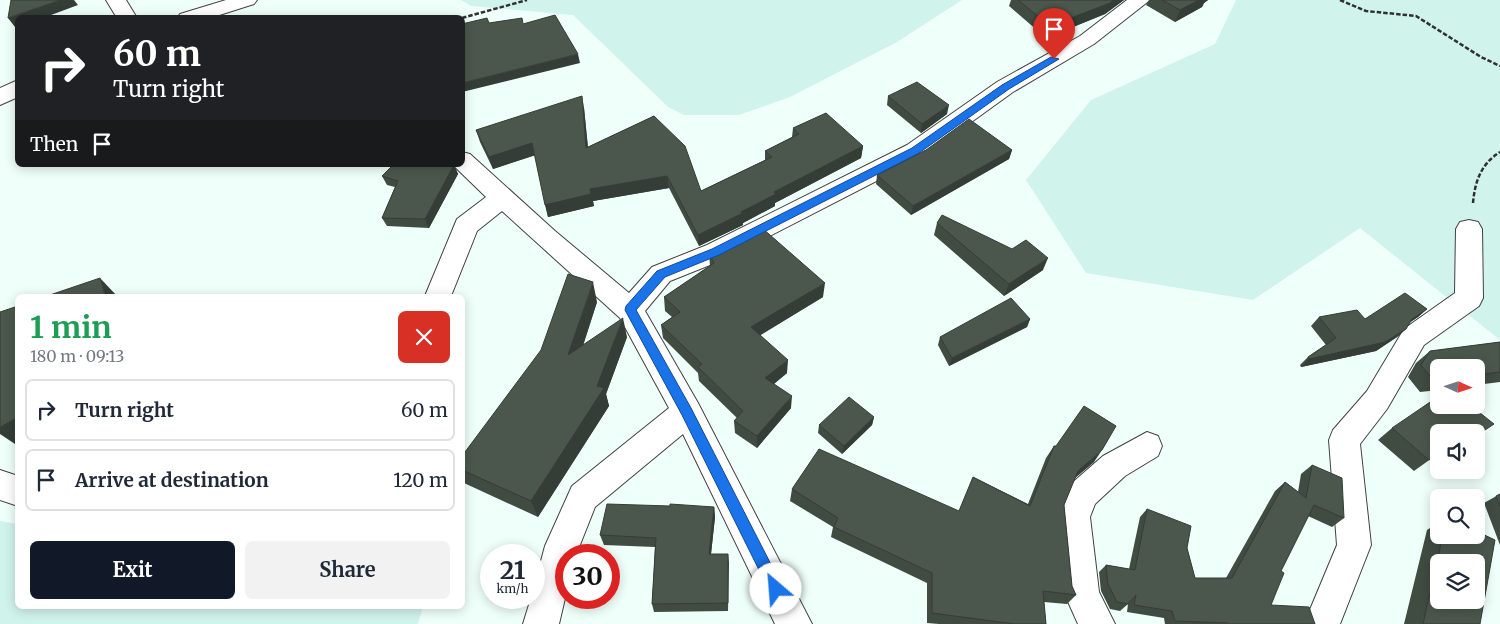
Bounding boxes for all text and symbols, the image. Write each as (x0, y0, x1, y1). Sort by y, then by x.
pin (1033, 8, 1075, 59)
icon: arrive (1040, 15, 1068, 43)
text: 60 m (113, 32, 201, 76)
icon: right (30, 35, 95, 100)
text: Turn right (113, 75, 224, 103)
icon: arrive (88, 130, 116, 158)
text: Then (30, 132, 78, 156)
text: 1 min (30, 308, 112, 346)
button: close (398, 311, 450, 363)
text: 180 m · 09:13 (30, 346, 125, 366)
north arrow (1430, 359, 1485, 414)
map controls (1430, 359, 1485, 609)
icon: right (32, 396, 60, 424)
text: Turn right (75, 398, 174, 422)
text: 60 m (401, 398, 448, 422)
button: sound (1430, 424, 1485, 479)
icon: arrive (32, 466, 60, 494)
text: Arrive at destination (75, 468, 269, 492)
text: 120 m (393, 468, 448, 492)
button: search (1430, 489, 1485, 544)
button: Exit (30, 541, 235, 599)
button: Share (245, 541, 450, 599)
speed limit sign: 30 (555, 544, 620, 609)
text: 21 (500, 554, 525, 586)
button: layers (1430, 554, 1485, 609)
position arrow (749, 562, 801, 614)
text: km/h (497, 581, 528, 596)

